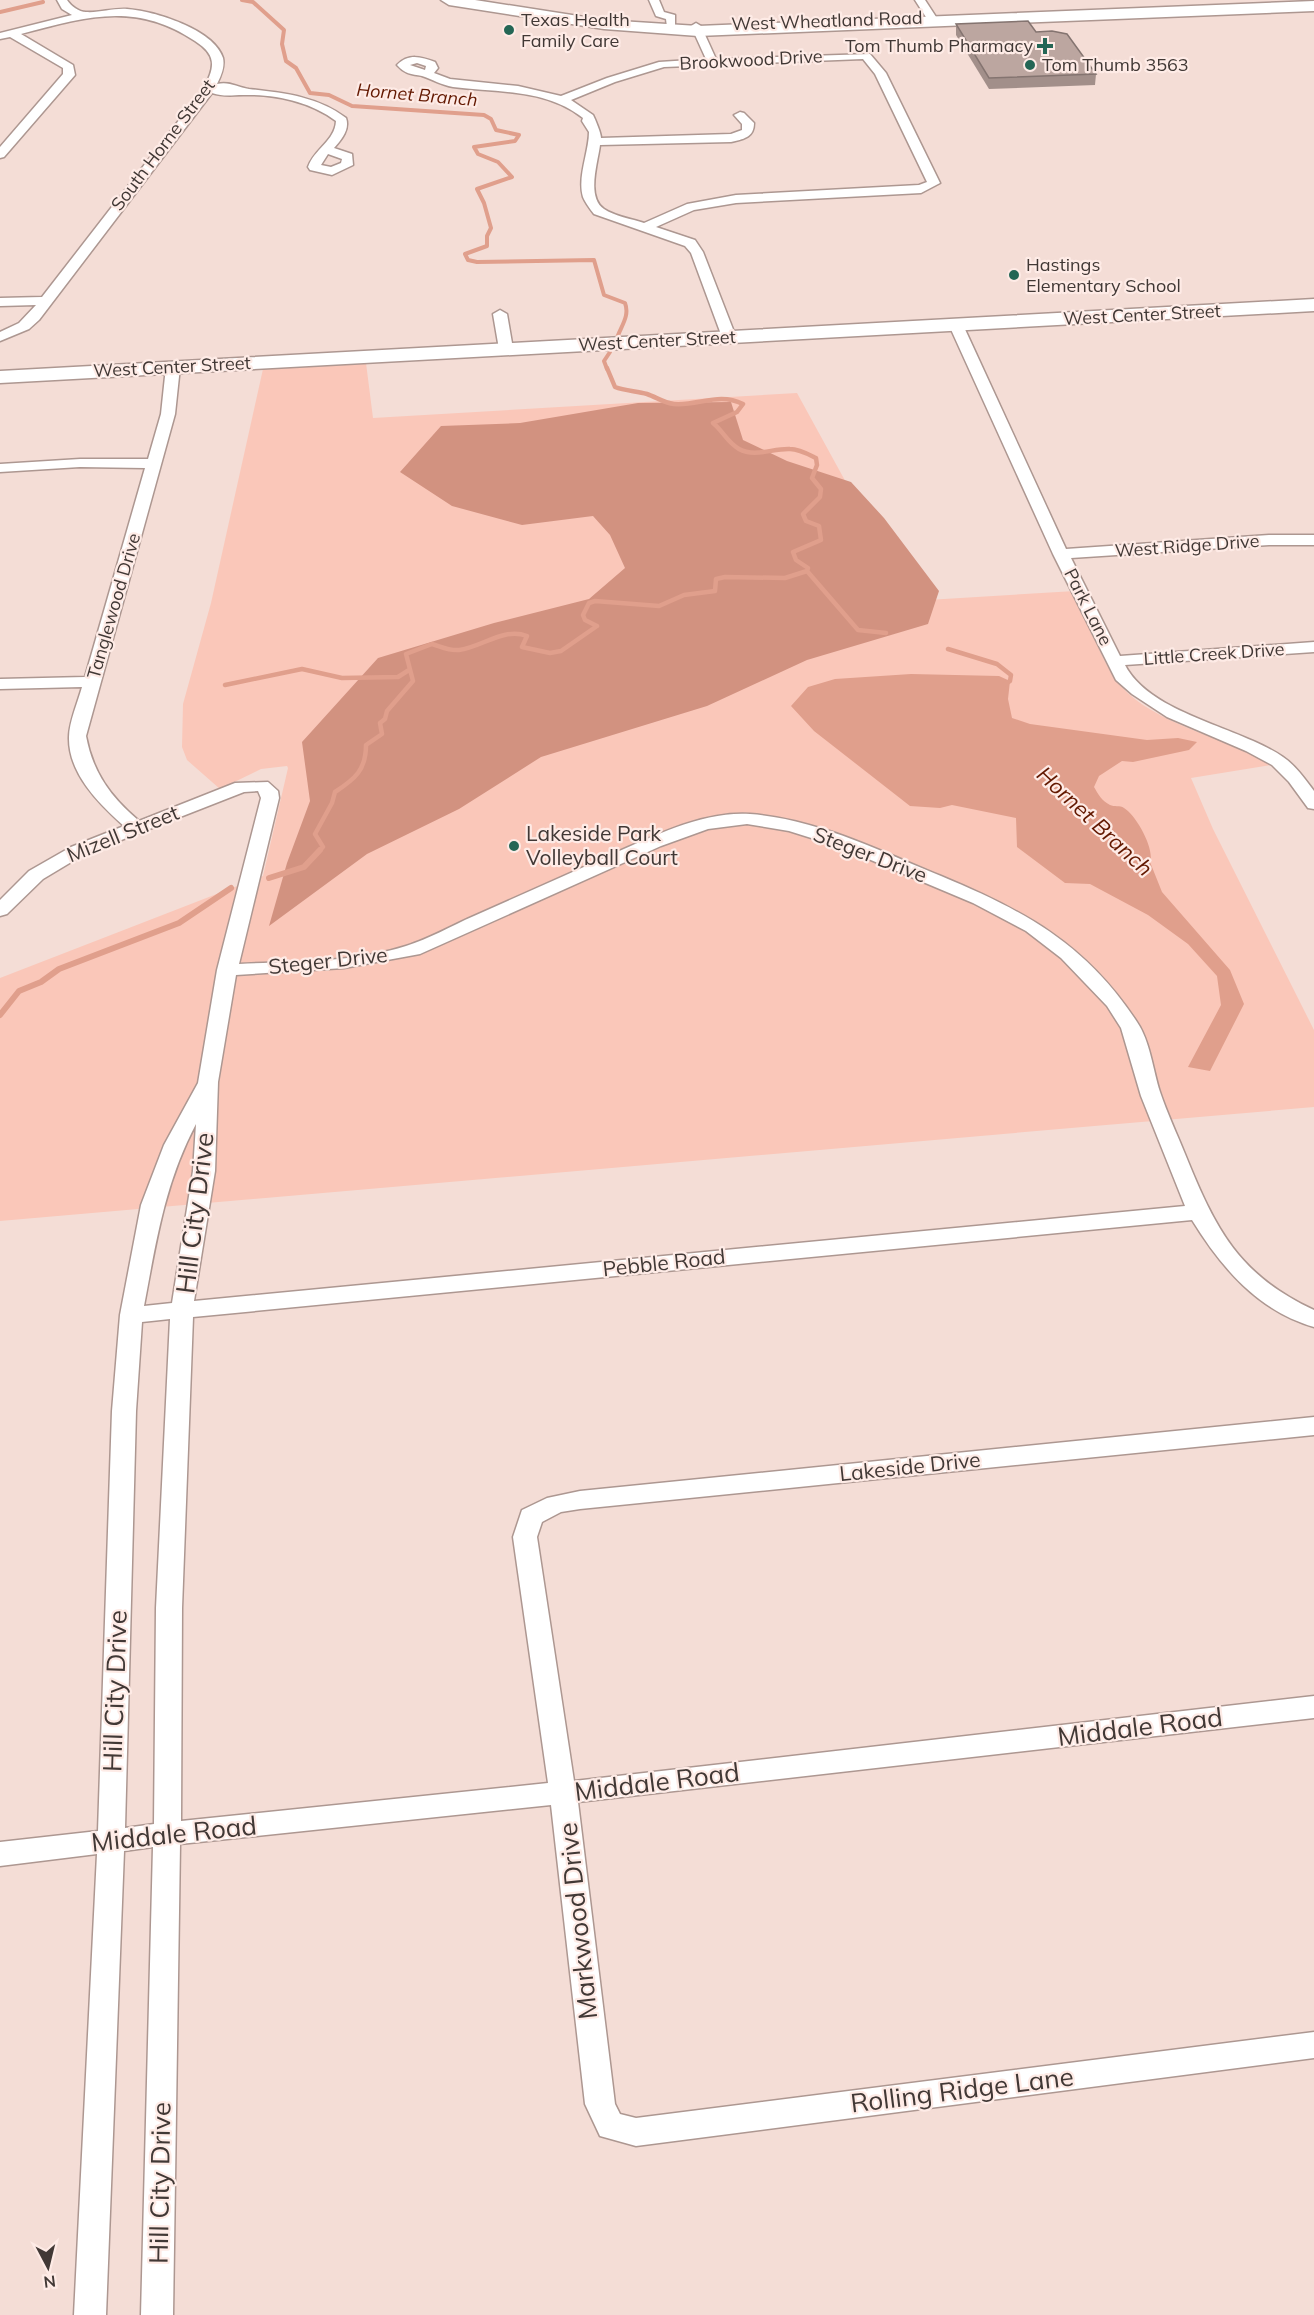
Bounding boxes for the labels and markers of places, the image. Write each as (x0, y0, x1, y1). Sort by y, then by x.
place label: Texas Health Family Care (521, 8, 630, 52)
marker: Texas Health Family Care (502, 23, 516, 37)
place label: Tom Thumb Pharmacy (845, 34, 1033, 57)
marker: Tom Thumb Pharmacy (1038, 39, 1052, 53)
place label: Tom Thumb 3563 (1042, 53, 1189, 76)
marker: Tom Thumb 3563 (1023, 58, 1037, 72)
place label: Hastings Elementary School (1026, 253, 1181, 297)
marker: Hastings Elementary School (1007, 268, 1021, 282)
place label: Lakeside Park Volleyball Court (526, 820, 678, 870)
marker: Lakeside Park Volleyball Court (507, 839, 521, 853)

